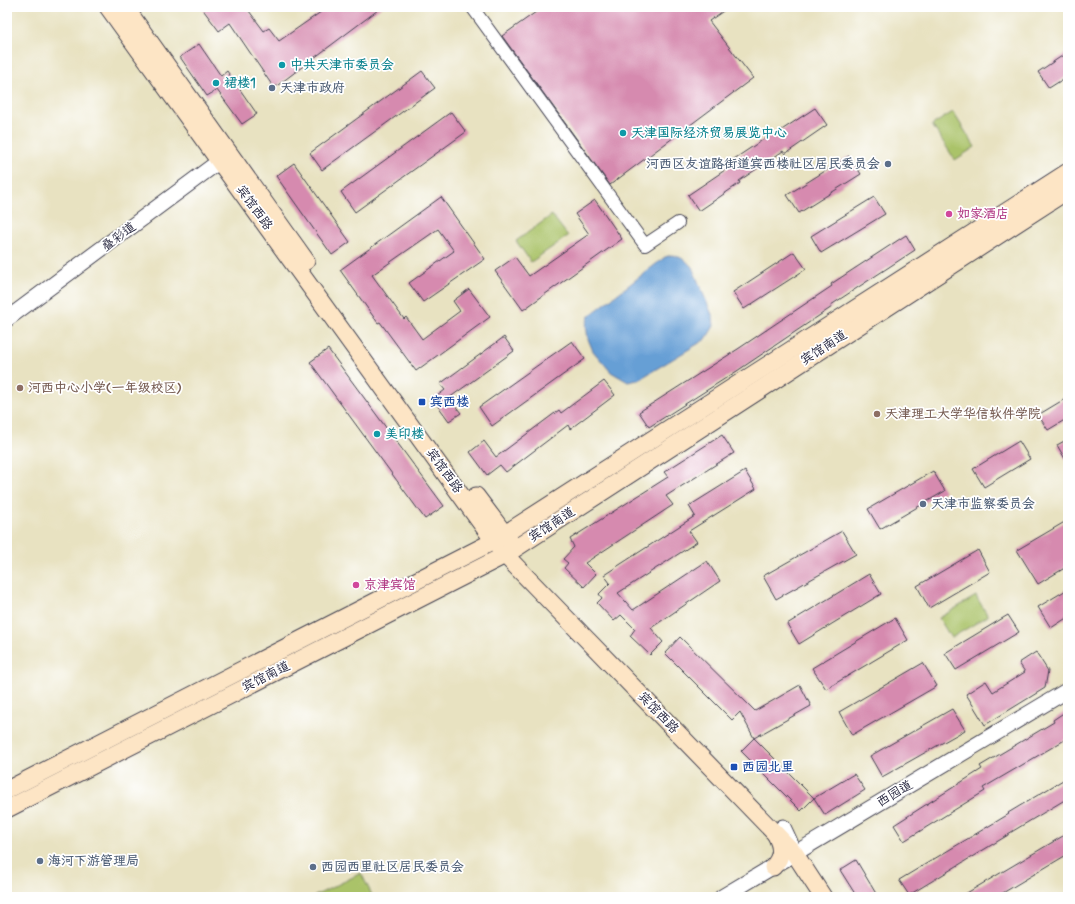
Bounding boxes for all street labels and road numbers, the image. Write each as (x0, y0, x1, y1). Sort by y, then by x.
street label: 宾馆西路 (232, 182, 276, 234)
street label: 叠彩道 (98, 218, 140, 256)
street label: 宾馆南道 (798, 327, 850, 369)
street label: 宾馆西路 (422, 445, 466, 497)
street label: 宾馆南道 (526, 504, 578, 546)
street label: 宾馆南道 (239, 658, 293, 696)
street label: 宾馆西路 (634, 688, 682, 738)
street label: 西园道 (874, 777, 916, 811)

